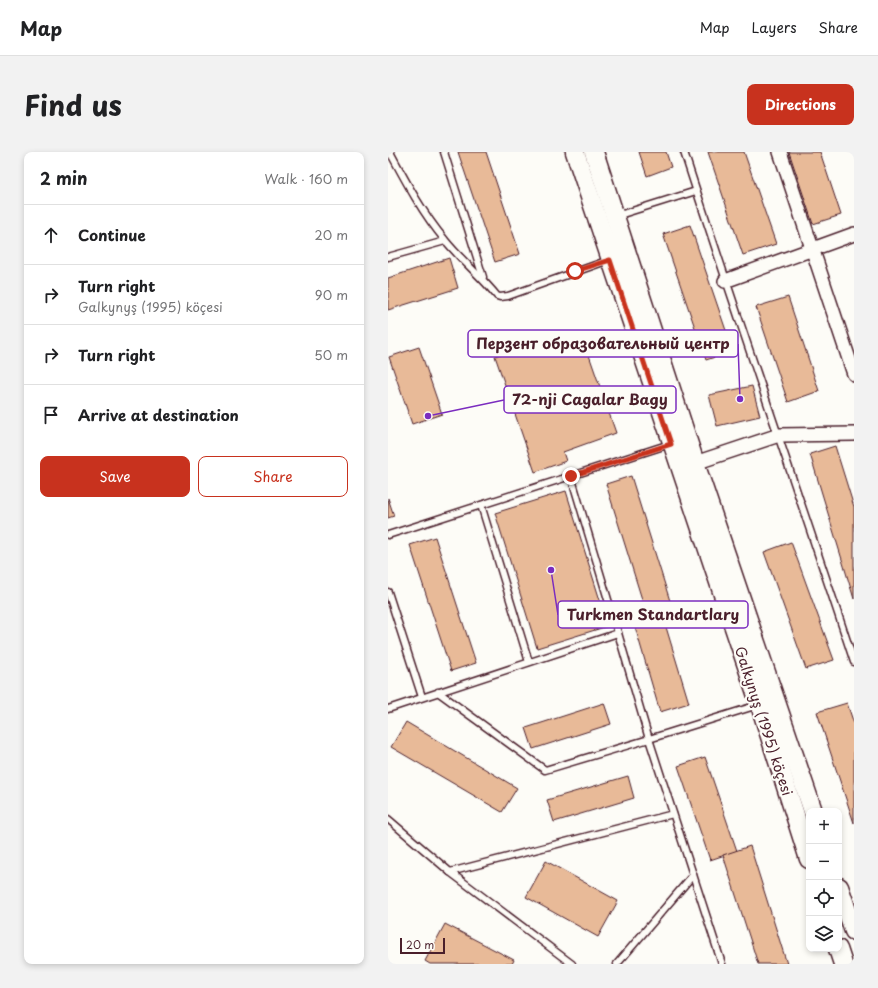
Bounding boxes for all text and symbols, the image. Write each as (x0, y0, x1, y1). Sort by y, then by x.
text: Map (20, 14, 62, 42)
text: Map (700, 17, 730, 38)
text: Layers (752, 17, 797, 38)
text: Share (819, 17, 858, 38)
text: Find us (24, 83, 122, 126)
button: Directions (747, 84, 854, 125)
text: 2 min (40, 165, 87, 191)
text: Walk · 160 m (265, 169, 348, 188)
text: Continue (78, 223, 146, 246)
icon: ahead (40, 224, 62, 246)
text: 20 m (314, 225, 348, 244)
route start (566, 262, 584, 280)
text: Turn right (78, 274, 155, 297)
icon: right (40, 284, 62, 306)
text: 90 m (315, 285, 348, 304)
text: Galkynyş (1995) köçesi (78, 297, 223, 316)
callout: Перзент образовательный центр (468, 330, 738, 357)
text: Перзент образовательный центр (476, 331, 730, 354)
text: Turn right (78, 343, 155, 366)
icon: right (40, 344, 62, 366)
text: 50 m (314, 345, 348, 364)
callout: 72-nji Cagalar Bagy (504, 386, 676, 413)
text: 72-nji Cagalar Bagy (512, 387, 668, 410)
text: Arrive at destination (78, 403, 239, 426)
icon: arrive (40, 404, 62, 426)
button: Save (40, 456, 190, 497)
button: Share (198, 456, 348, 497)
route end (562, 467, 580, 485)
callout: Turkmen Standartlary (558, 601, 748, 628)
text: Turkmen Standartlary (567, 602, 740, 625)
street label: Galkynyş (1995) köçesi (730, 644, 798, 798)
map controls (806, 808, 842, 952)
button: + (806, 808, 842, 844)
button: − (806, 844, 842, 880)
button: locate (806, 880, 842, 916)
button: layers (806, 916, 842, 952)
scale bar (400, 936, 445, 955)
text: 20 m (406, 936, 434, 953)

